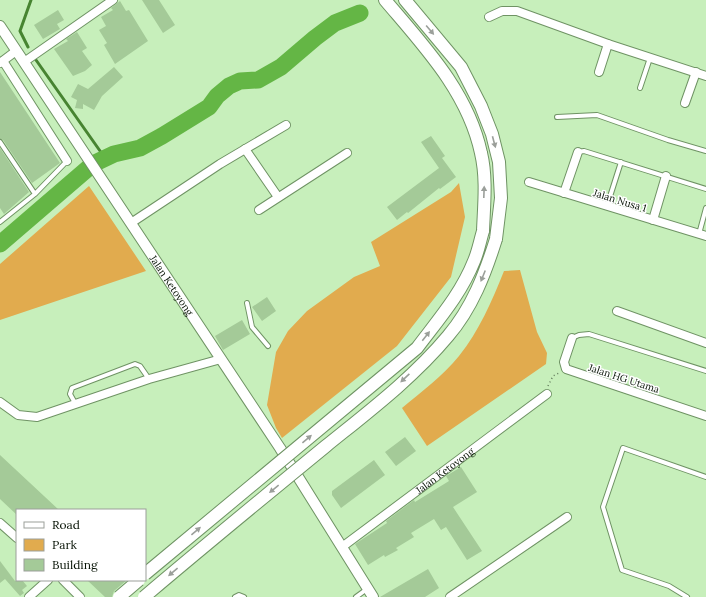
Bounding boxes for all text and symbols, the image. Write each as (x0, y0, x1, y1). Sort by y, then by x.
one-way arrow (425, 25, 434, 35)
one-way arrow (491, 135, 497, 148)
one-way arrow (481, 185, 487, 198)
street label: Jalan Nusa 1 (591, 186, 648, 215)
street label: Jalan Ketoyong (146, 252, 196, 318)
one-way arrow (480, 271, 486, 283)
one-way arrow (422, 331, 430, 341)
street label: Jalan HG Utama (586, 361, 661, 396)
one-way arrow (400, 374, 410, 383)
one-way arrow (302, 435, 313, 444)
street label: Jalan Ketoyong (412, 444, 477, 498)
one-way arrow (268, 485, 279, 494)
legend (16, 509, 146, 581)
text: Road (52, 517, 80, 532)
one-way arrow (191, 527, 202, 536)
text: Park (52, 537, 78, 552)
text: Building (52, 557, 98, 572)
one-way arrow (169, 567, 178, 576)

